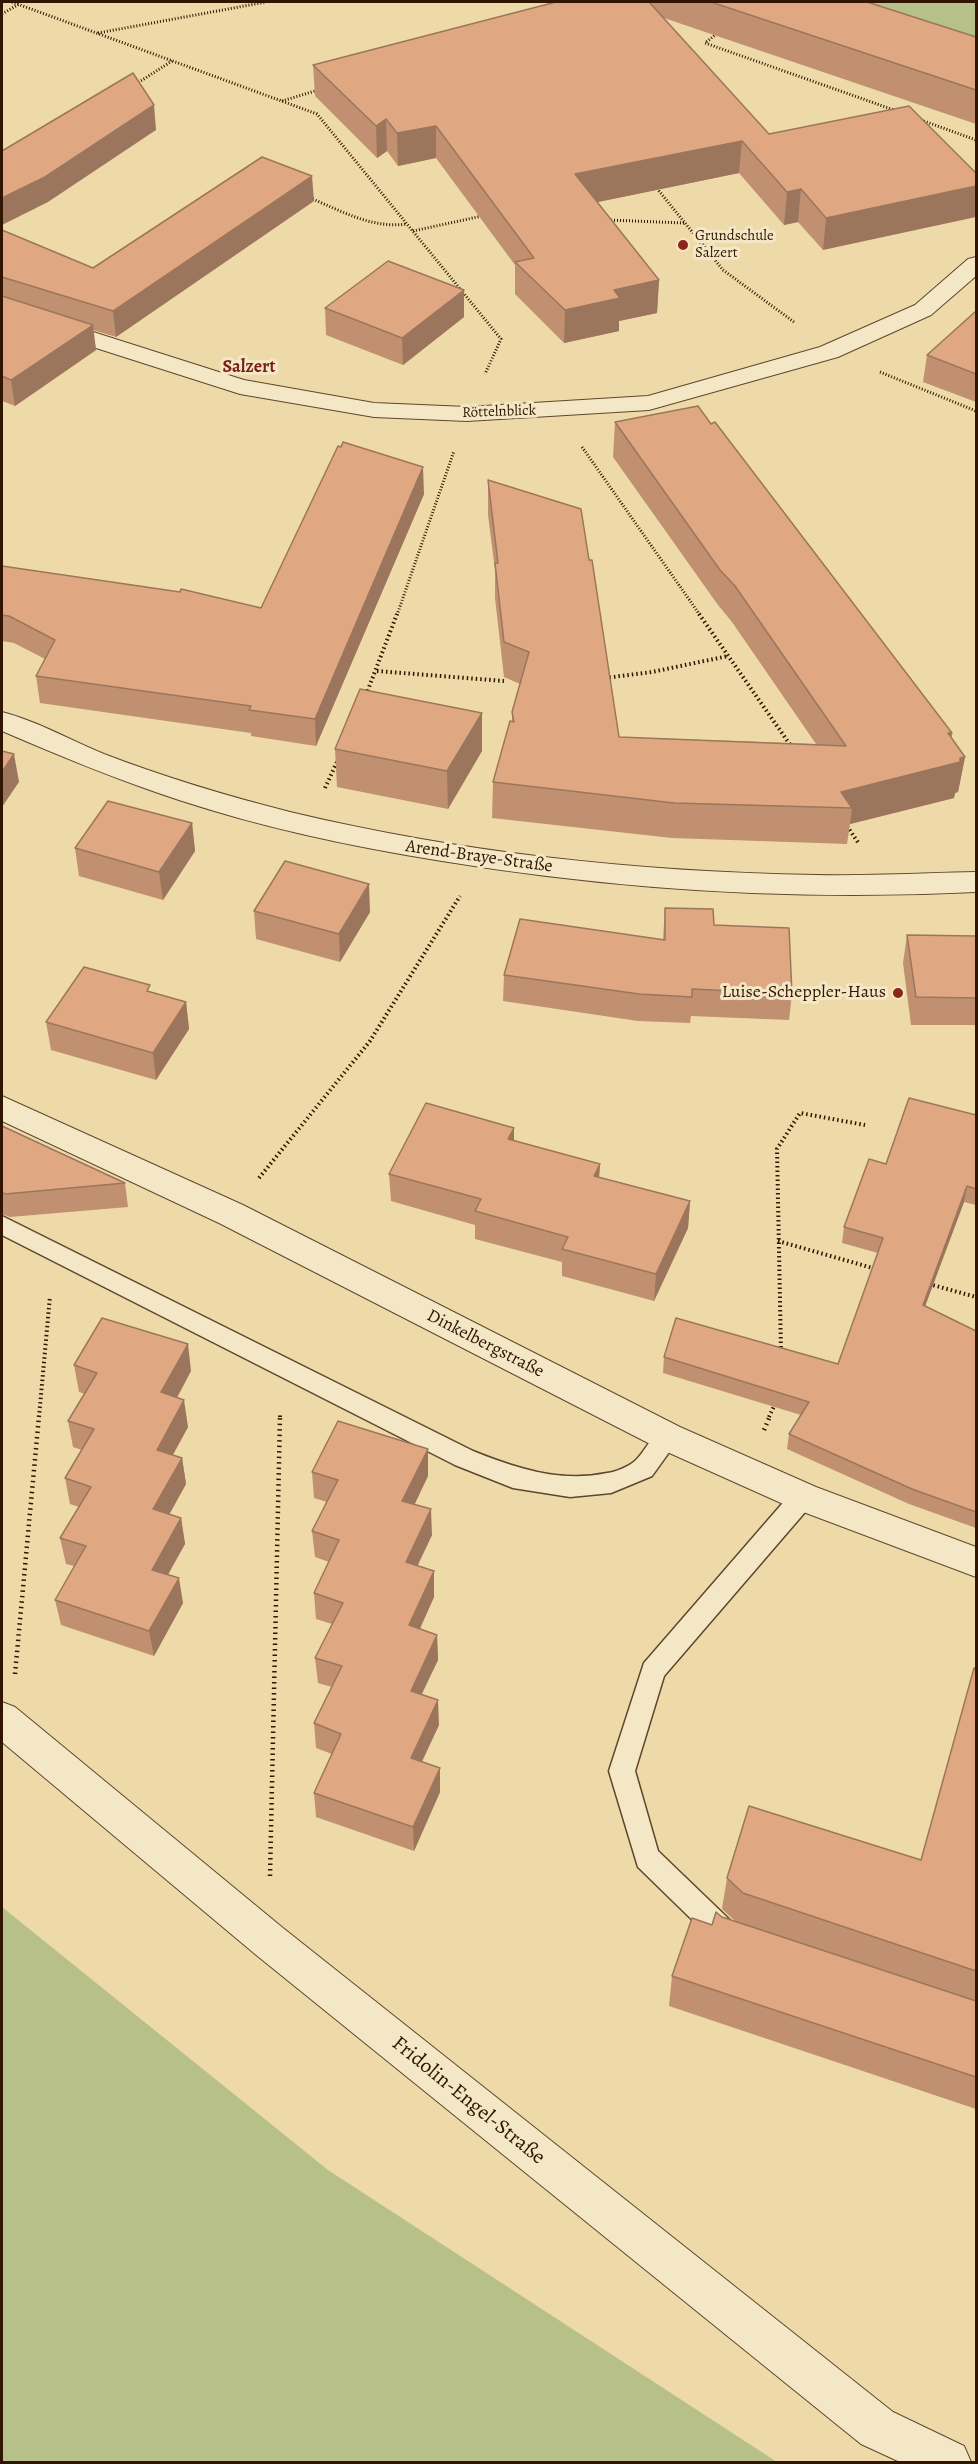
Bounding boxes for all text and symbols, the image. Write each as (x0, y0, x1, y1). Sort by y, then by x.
place label: Grundschule Salzert (695, 227, 774, 262)
marker: Grundschule Salzert (676, 238, 690, 252)
district label: Salzert (223, 357, 275, 379)
street label: Röttelnblick (462, 402, 536, 422)
street label: Arend-Braye-Straße (404, 836, 554, 878)
place label: Luise‑Scheppler‑Haus (722, 982, 886, 1004)
marker: Luise‑Scheppler‑Haus (891, 986, 905, 1000)
street label: Dinkelbergstraße (423, 1305, 547, 1383)
street label: Fridolin-Engel-Straße (386, 2031, 550, 2171)

